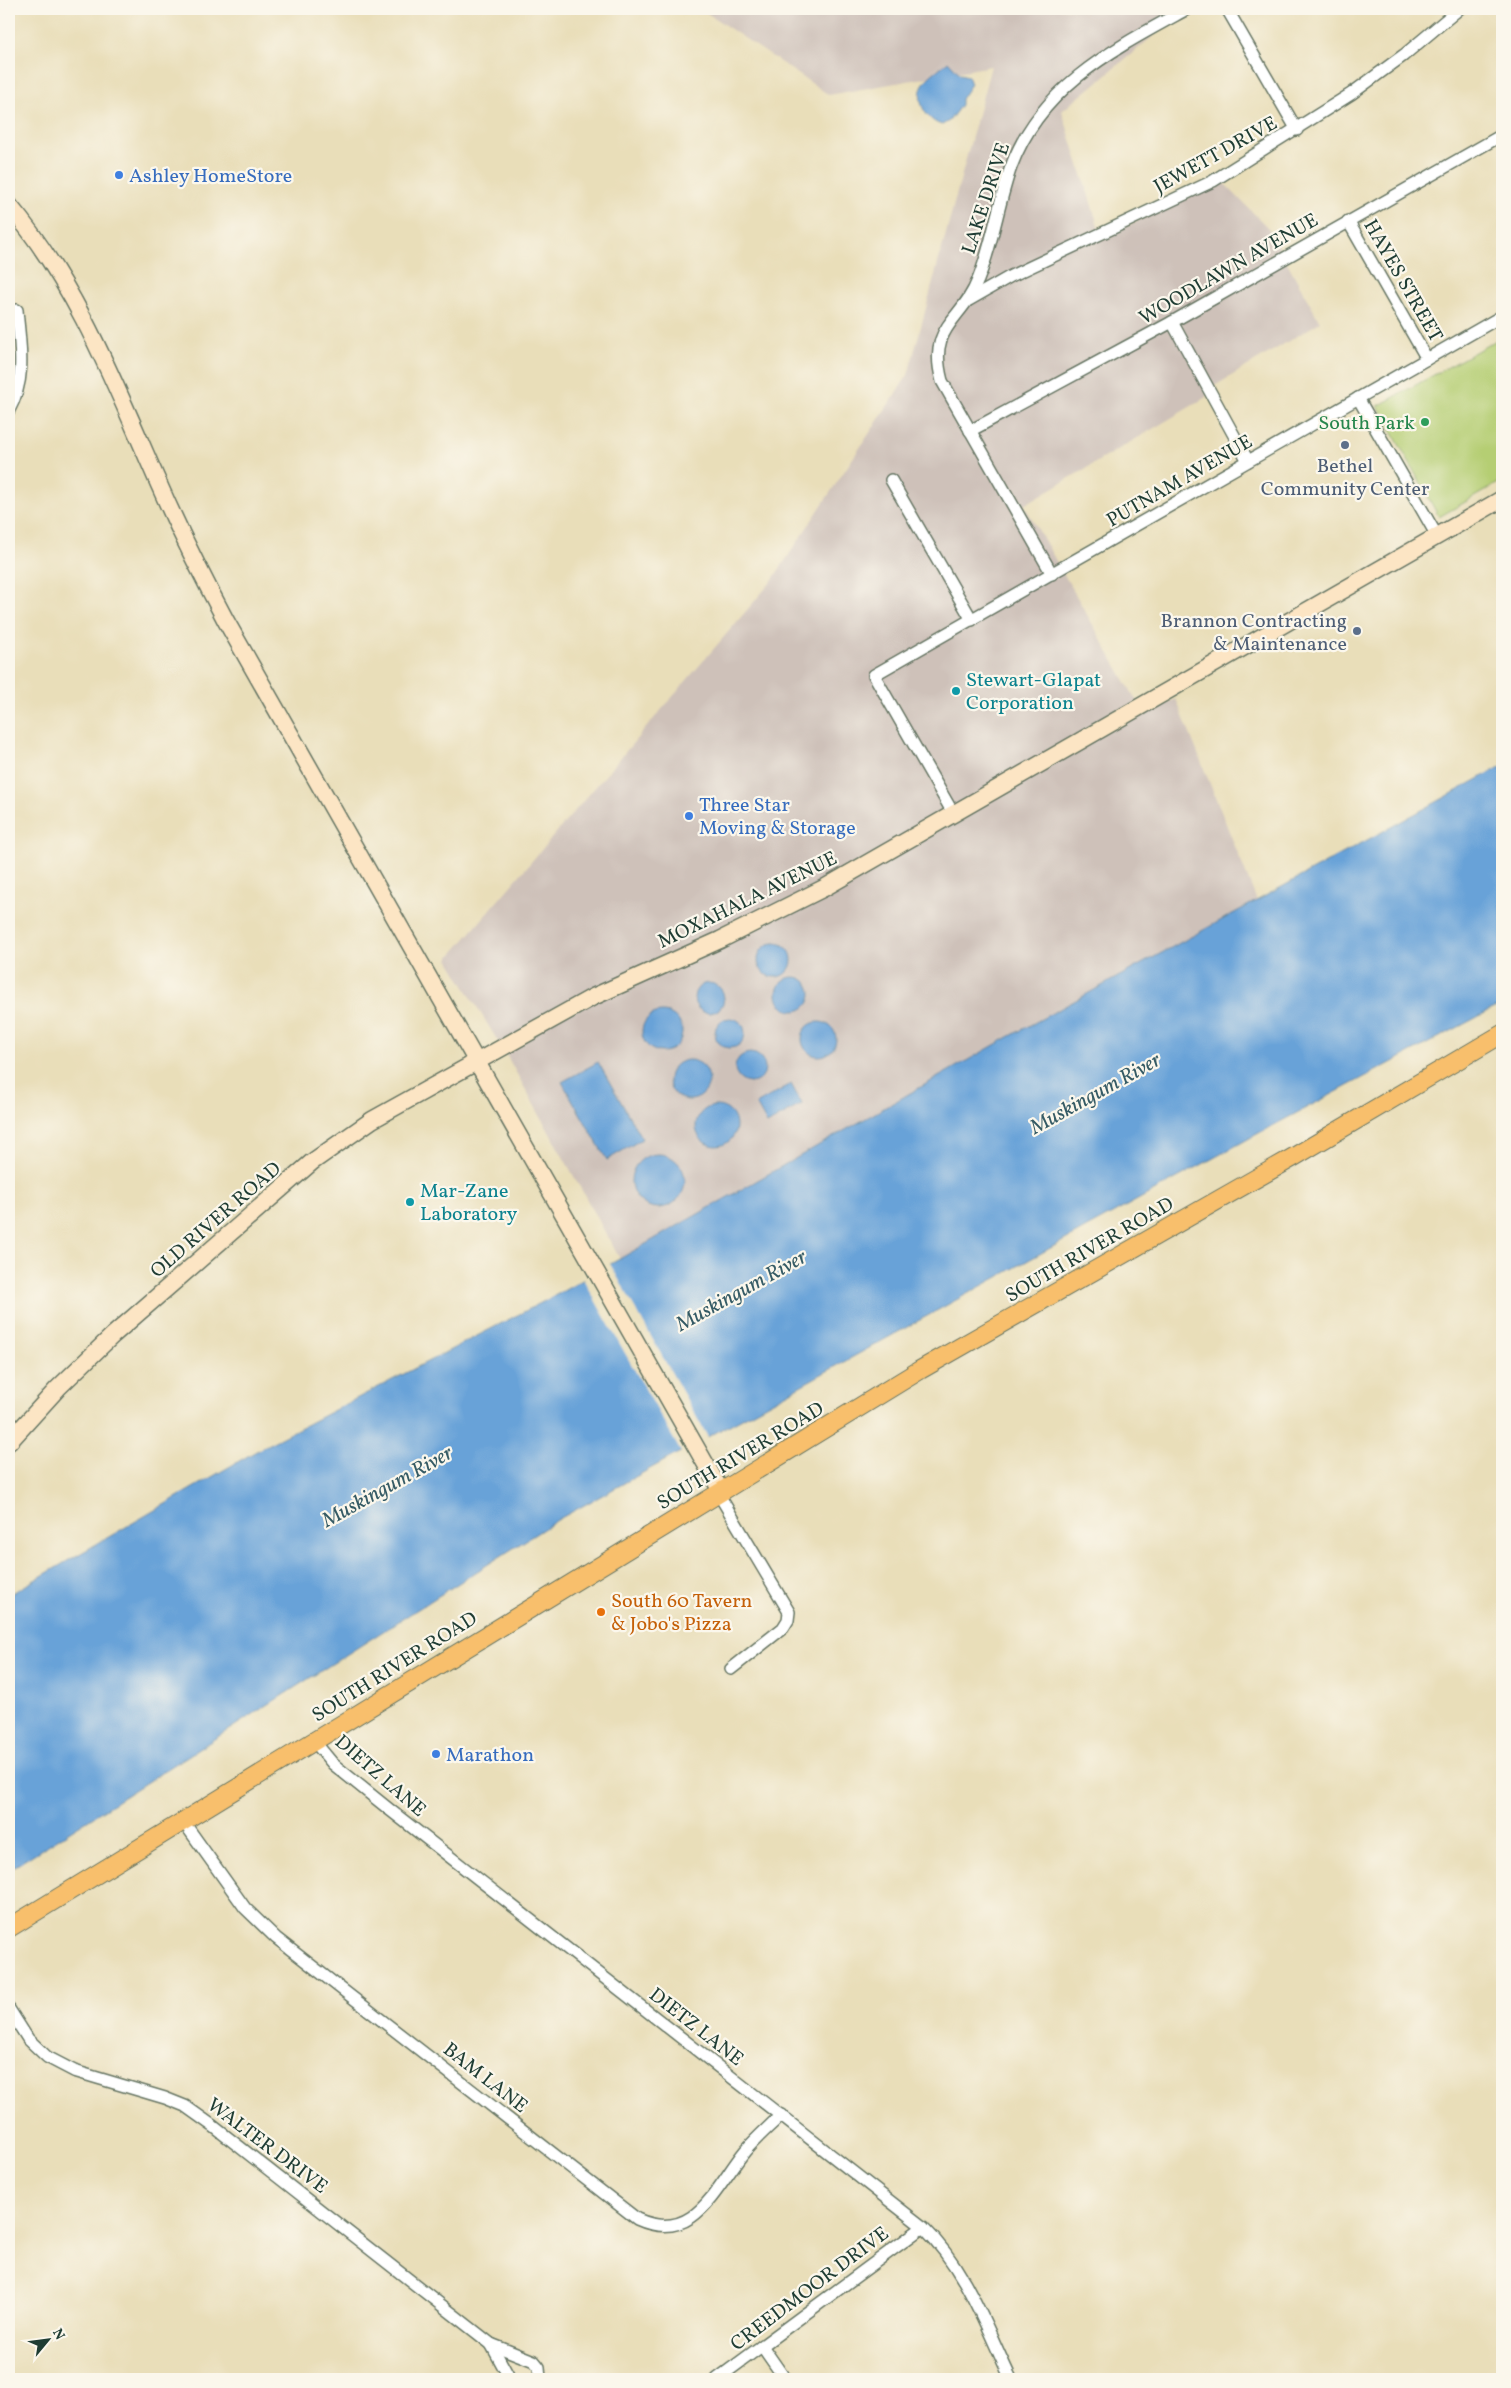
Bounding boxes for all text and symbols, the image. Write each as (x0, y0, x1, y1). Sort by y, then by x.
street label: JEWETT DRIVE (1149, 110, 1283, 201)
street label: LAKE DRIVE (956, 139, 1018, 258)
place label: Ashley HomeStore (129, 163, 292, 191)
marker: Ashley HomeStore (113, 169, 125, 181)
street label: WOODLAWN AVENUE (1134, 207, 1324, 333)
street label: HAYES STREET (1356, 214, 1449, 348)
place label: South Park (1318, 410, 1415, 438)
marker: South Park (1419, 416, 1431, 428)
street label: PUTNAM AVENUE (1102, 428, 1258, 535)
marker: Bethel Community Center (1339, 439, 1351, 451)
place label: Bethel Community Center (1261, 453, 1429, 504)
place label: Brannon Contracting & Maintenance (1161, 608, 1347, 659)
marker: Brannon Contracting & Maintenance (1351, 625, 1363, 637)
place label: Stewart-Glapat Corporation (966, 667, 1101, 718)
marker: Stewart-Glapat Corporation (950, 685, 962, 697)
place label: Three Star Moving & Storage (699, 792, 856, 843)
marker: Three Star Moving & Storage (683, 810, 695, 822)
street label: MOXAHALA AVENUE (654, 845, 842, 956)
water label: Muskingum River (1024, 1046, 1167, 1143)
street label: OLD RIVER ROAD (145, 1156, 288, 1285)
place label: Mar-Zane Laboratory (420, 1178, 518, 1229)
street label: SOUTH RIVER ROAD (1001, 1191, 1179, 1310)
marker: Mar-Zane Laboratory (404, 1196, 416, 1208)
water label: Muskingum River (670, 1243, 813, 1340)
street label: SOUTH RIVER ROAD (652, 1396, 830, 1518)
water label: Muskingum River (316, 1439, 459, 1536)
place label: South 60 Tavern & Jobo's Pizza (611, 1588, 753, 1639)
street label: SOUTH RIVER ROAD (307, 1605, 483, 1730)
marker: South 60 Tavern & Jobo's Pizza (595, 1606, 607, 1618)
street label: DIETZ LANE (328, 1729, 432, 1824)
place label: Marathon (446, 1742, 534, 1770)
marker: Marathon (430, 1748, 442, 1760)
street label: DIETZ LANE (643, 1982, 749, 2073)
street label: BAM LANE (436, 2037, 533, 2121)
street label: WALTER DRIVE (201, 2092, 333, 2201)
street label: CREEDMOOR DRIVE (725, 2221, 895, 2359)
north arrow (22, 2316, 72, 2366)
text: N (47, 2325, 69, 2343)

